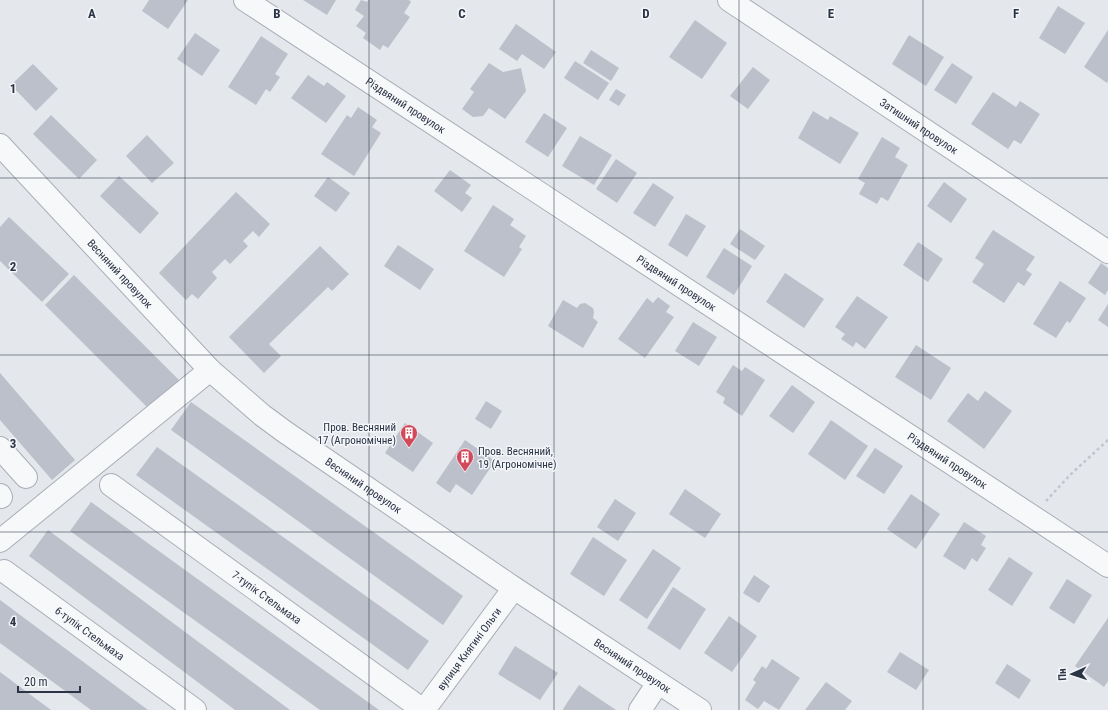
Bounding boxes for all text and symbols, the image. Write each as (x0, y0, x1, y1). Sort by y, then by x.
text: A (88, 6, 96, 21)
text: B (273, 6, 281, 21)
text: C (458, 6, 466, 21)
text: D (642, 6, 650, 21)
text: E (828, 6, 835, 21)
text: F (1013, 6, 1019, 21)
street label: Різдвяний провулок (363, 74, 448, 137)
text: 1 (10, 81, 16, 96)
street label: Затишний провулок (877, 96, 961, 157)
street label: Весняний провулок (85, 237, 156, 311)
street label: Різдвяний провулок (634, 252, 719, 314)
text: 2 (10, 259, 17, 274)
place label: Пров. Весняний 17 (Агрономічне) (317, 421, 396, 447)
building icon: Пров. Весняний 17 (Агрономічне) (399, 423, 419, 448)
street label: Різдвяний провулок (905, 430, 990, 492)
text: 3 (10, 436, 16, 451)
place label: Пров. Весняний, 19 (Агрономічне) (478, 445, 557, 471)
building icon: Пров. Весняний, 19 (Агрономічне) (455, 447, 475, 472)
street label: Весняний провулок (323, 455, 405, 516)
street label: 7-тупік Стельмаха (229, 568, 304, 627)
street label: 6-тупік Стельмаха (53, 604, 127, 663)
street label: вулиця Княгині Ольги (434, 605, 504, 693)
text: 4 (10, 614, 17, 629)
street label: Весняний провулок (592, 636, 674, 696)
north arrow (1052, 654, 1092, 694)
scale bar (18, 668, 80, 694)
text: Пн (1056, 668, 1069, 681)
text: 20 m (24, 675, 48, 689)

